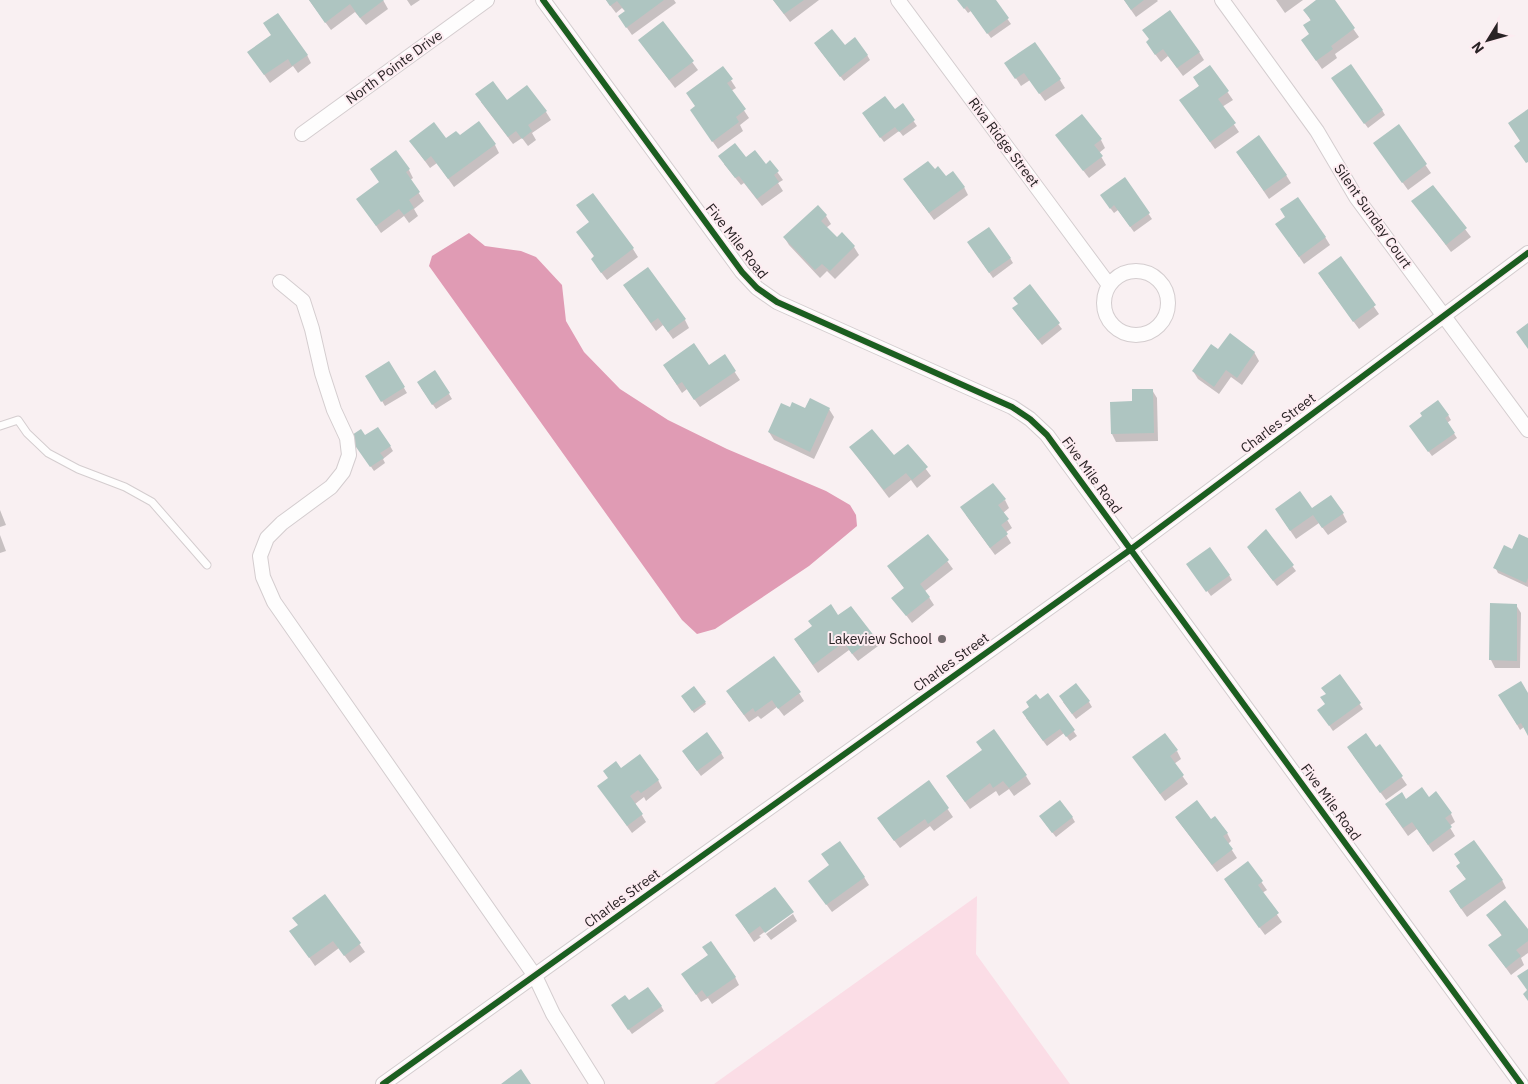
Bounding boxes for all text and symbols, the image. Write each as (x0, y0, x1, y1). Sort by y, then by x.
north arrow (1463, 15, 1513, 65)
street label: North Pointe Drive (342, 26, 446, 108)
text: N (1467, 38, 1488, 57)
street label: Riva Ridge Street (965, 94, 1044, 190)
street label: Silent Sunday Court (1330, 160, 1416, 272)
street label: Five Mile Road (702, 200, 772, 282)
street label: Charles Street (1237, 389, 1319, 457)
street label: Five Mile Road (1058, 433, 1126, 517)
street label: Charles Street (910, 628, 992, 696)
place label: Lakeview School (828, 630, 932, 648)
marker: Lakeview School (936, 633, 948, 645)
street label: Five Mile Road (1297, 760, 1365, 844)
street label: Charles Street (581, 864, 663, 932)

